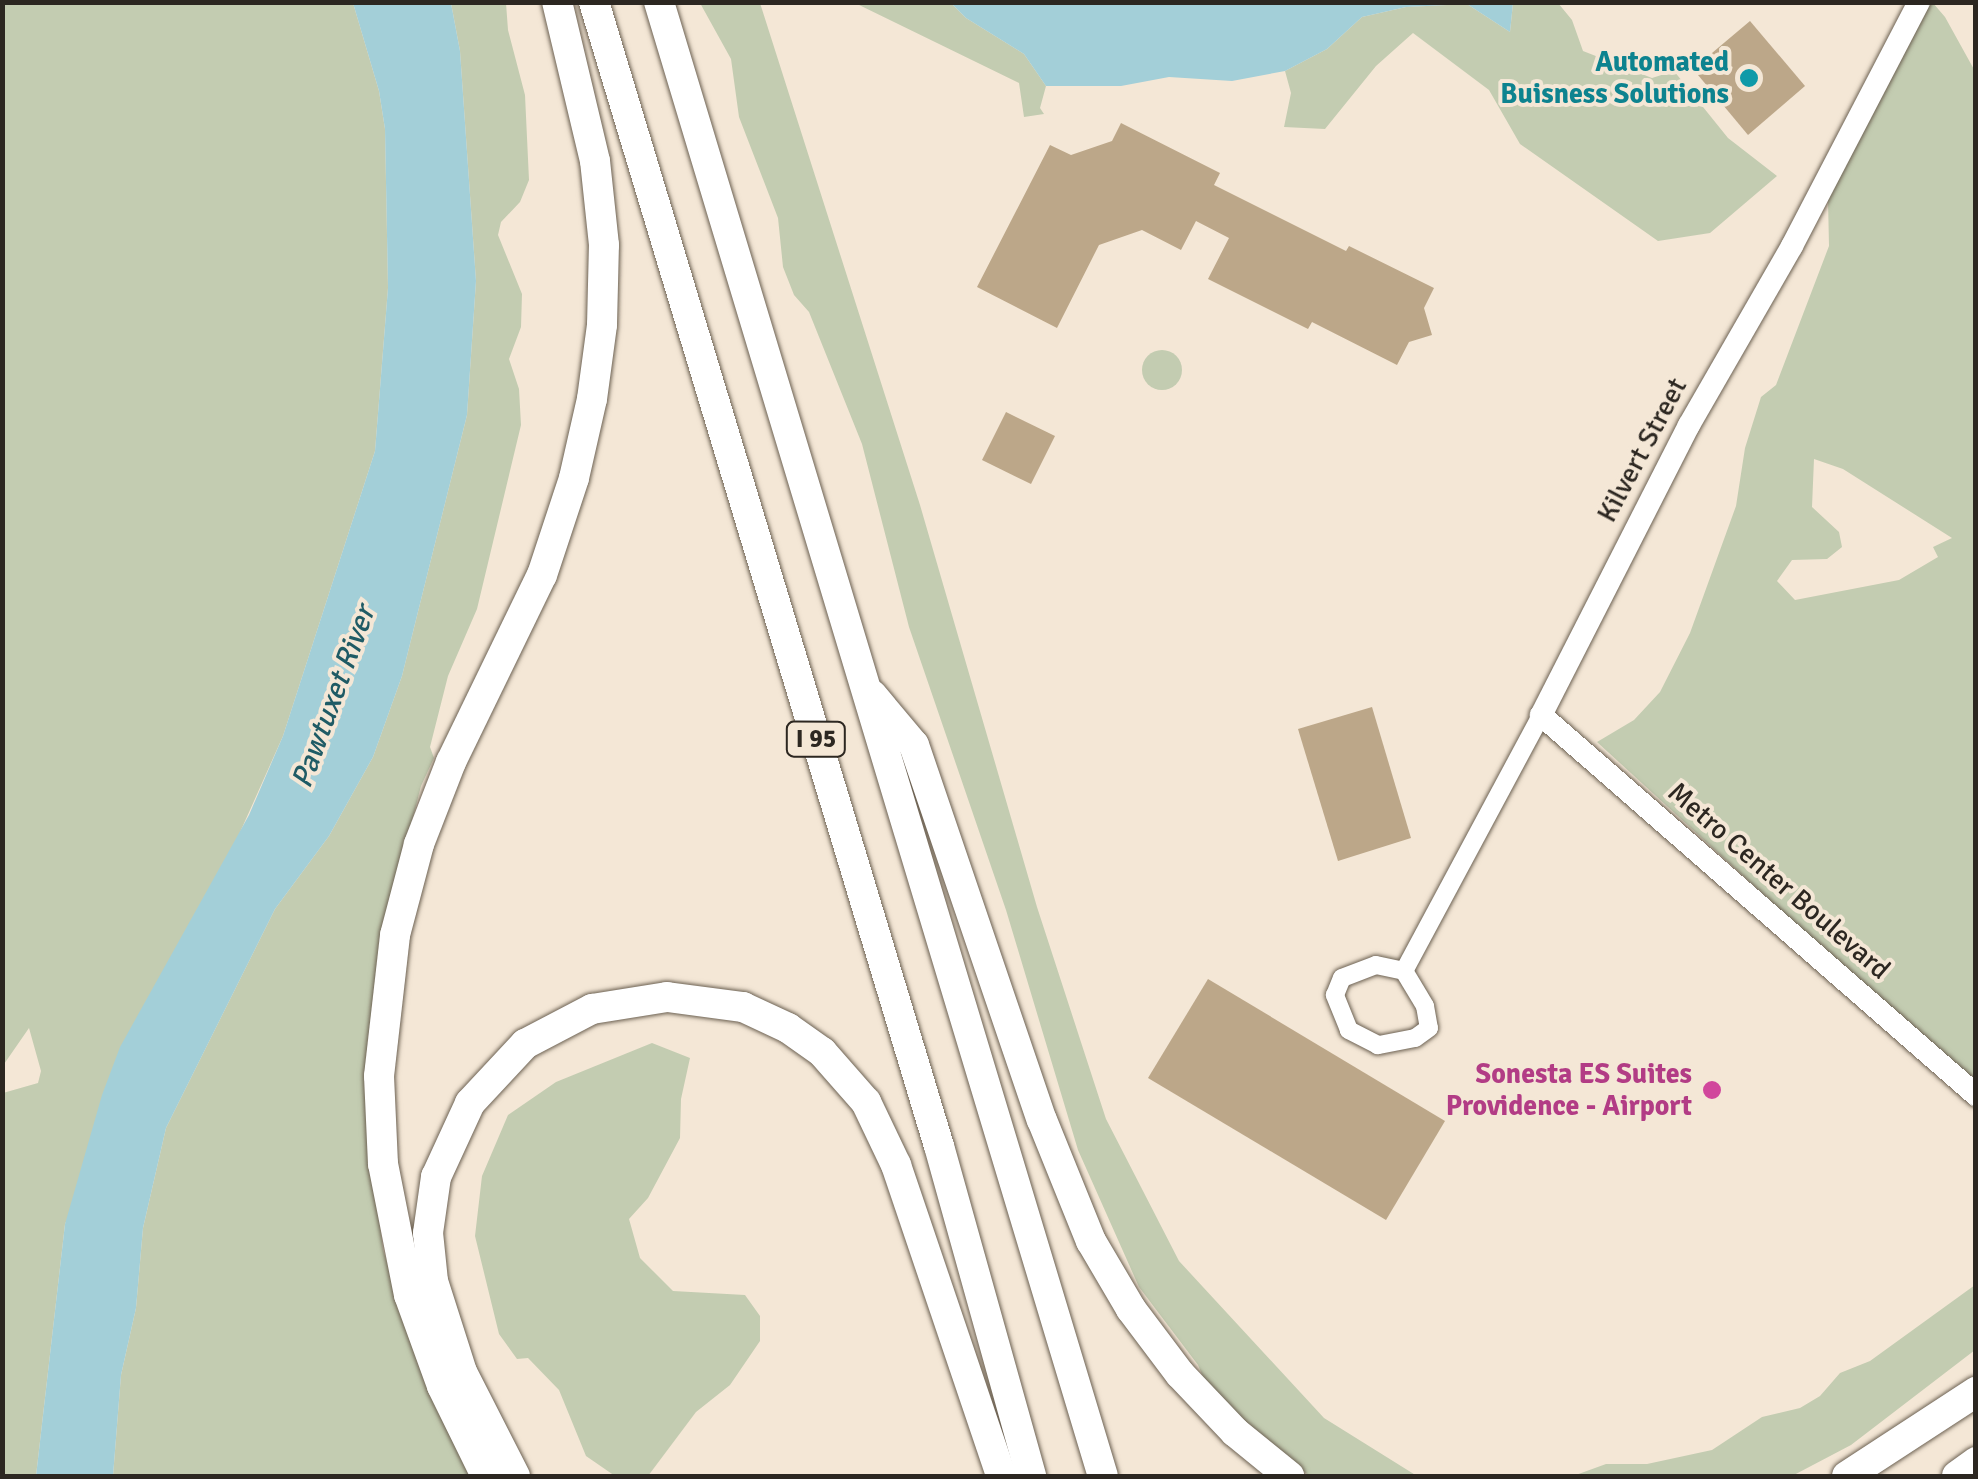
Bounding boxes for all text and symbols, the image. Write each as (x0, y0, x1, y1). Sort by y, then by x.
place label: Automated Buisness Solutions (1500, 45, 1729, 111)
marker: Automated Buisness Solutions (1738, 67, 1760, 89)
street label: Kilvert Street (1590, 372, 1694, 528)
water label: Pawtuxet River (284, 601, 384, 793)
road number: I 95 (784, 719, 848, 759)
street label: Metro Center Boulevard (1661, 775, 1897, 987)
place label: Sonesta ES Suites Providence - Airport (1446, 1057, 1692, 1123)
marker: Sonesta ES Suites Providence - Airport (1701, 1079, 1723, 1101)

